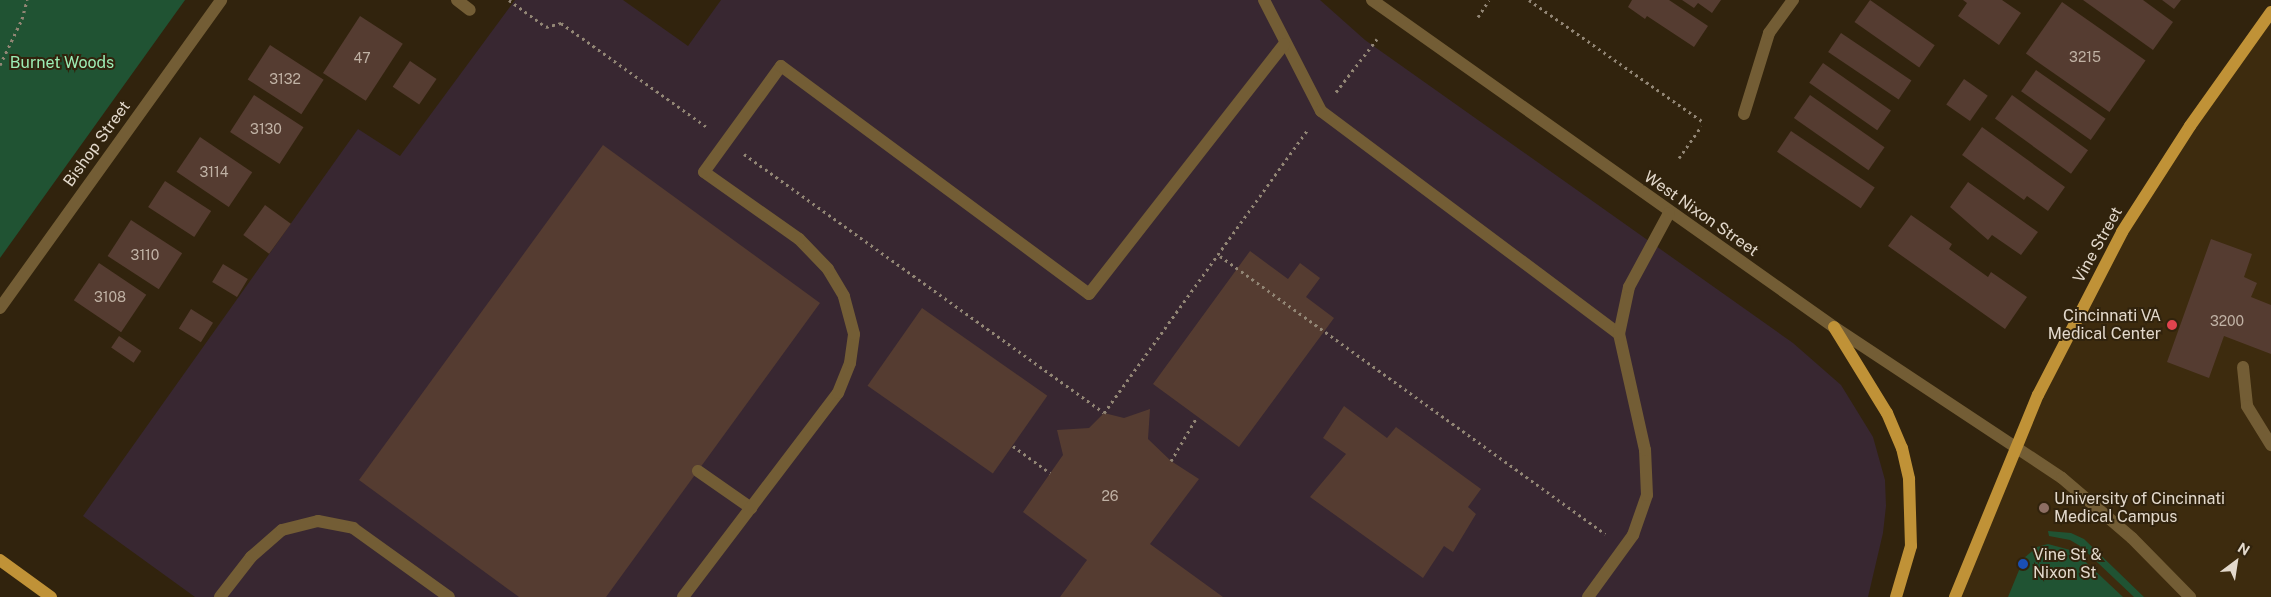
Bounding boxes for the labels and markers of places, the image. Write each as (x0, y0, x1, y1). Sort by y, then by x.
place label: Cincinnati VA Medical Center (2048, 306, 2161, 344)
marker: Cincinnati VA Medical Center (2165, 318, 2179, 332)
place label: University of Cincinnati Medical Campus (2054, 489, 2225, 527)
marker: University of Cincinnati Medical Campus (2038, 502, 2050, 514)
place label: Vine St & Nixon St (2033, 545, 2102, 583)
marker: Vine St & Nixon St (2017, 558, 2029, 570)

